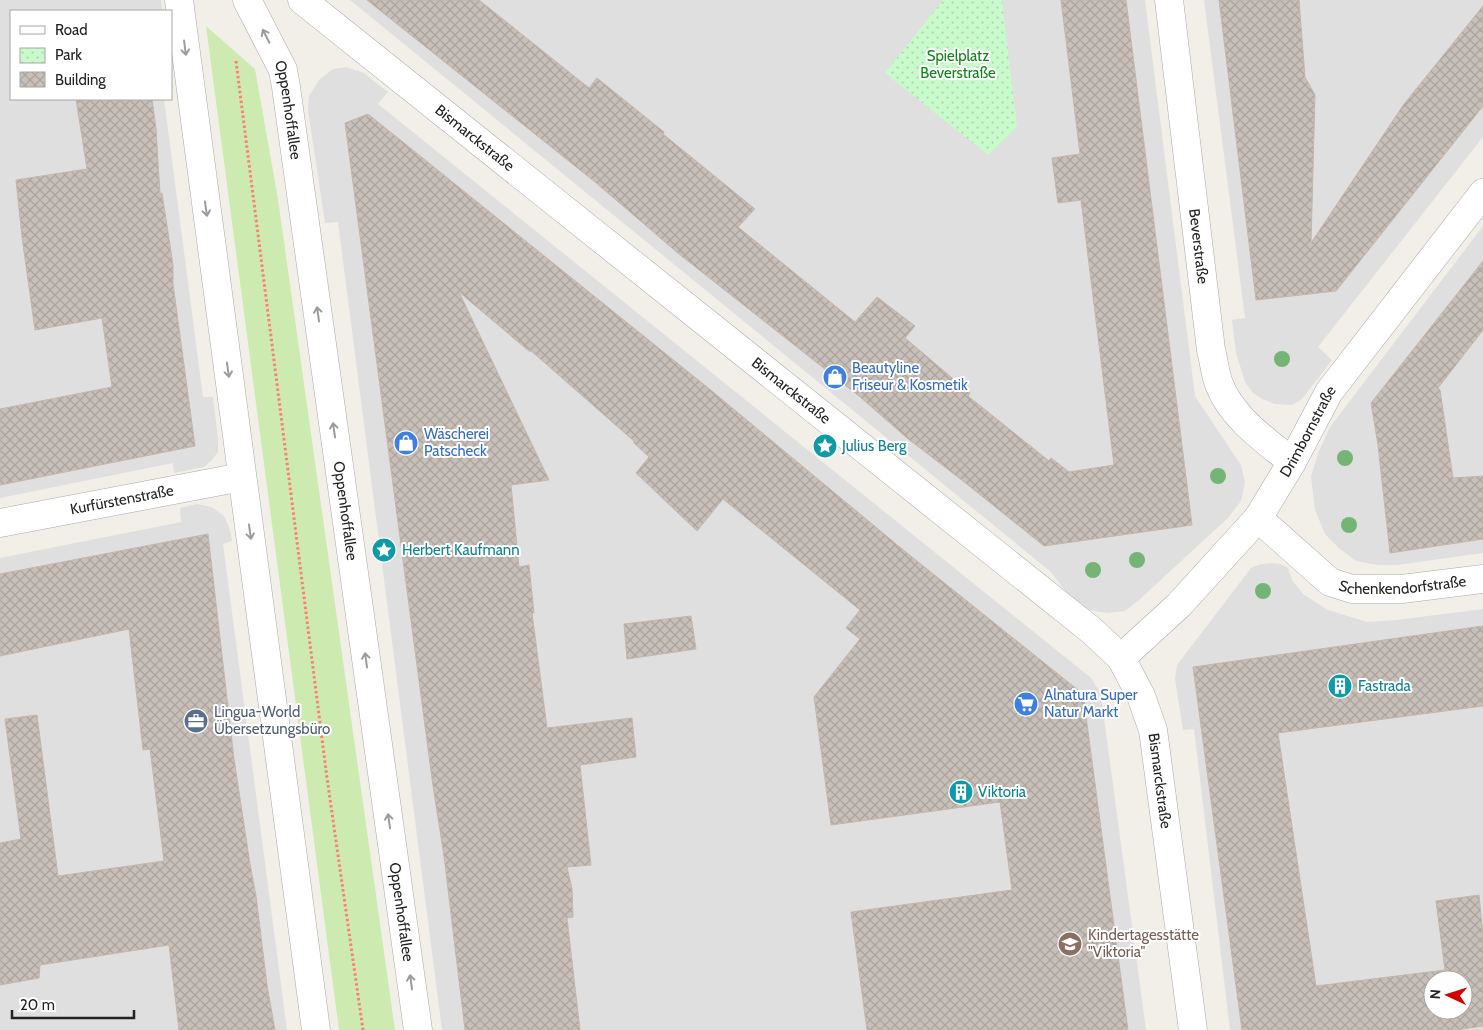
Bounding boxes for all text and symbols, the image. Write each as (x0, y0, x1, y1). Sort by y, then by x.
legend (10, 10, 172, 100)
text: Road (55, 21, 88, 39)
one-way arrow (260, 29, 270, 44)
one-way arrow (180, 40, 190, 56)
text: Park (55, 46, 82, 64)
park label: Spielplatz Beverstraße (920, 47, 996, 82)
street label: Oppenhoffallee (271, 57, 305, 161)
text: Building (55, 71, 106, 89)
street label: Bismarckstraße (432, 101, 518, 175)
one-way arrow (201, 201, 211, 217)
street label: Beverstraße (1185, 208, 1212, 285)
one-way arrow (313, 306, 323, 322)
street label: Bismarckstraße (748, 354, 835, 428)
place label: Beautyline Friseur & Kosmetik (852, 359, 968, 394)
one-way arrow (223, 362, 233, 378)
shop icon: Beautyline Friseur & Kosmetik (822, 364, 848, 390)
street label: Drimbornstraße (1276, 382, 1340, 480)
one-way arrow (329, 422, 339, 438)
place label: Wäscherei Patscheck (424, 425, 489, 460)
shop icon: Wäscherei Patscheck (393, 430, 419, 456)
place icon: Julius Berg (812, 433, 838, 459)
place label: Julius Berg (841, 437, 907, 455)
street label: Oppenhoffallee (329, 460, 361, 562)
street label: Kurfürstenstraße (69, 481, 175, 518)
one-way arrow (245, 523, 255, 539)
place icon: Herbert Kaufmann (371, 537, 397, 563)
place label: Herbert Kaufmann (402, 541, 520, 559)
street label: Schenkendorfstraße (1337, 572, 1467, 598)
one-way arrow (361, 652, 371, 668)
building icon: Fastrada (1327, 673, 1353, 699)
place label: Fastrada (1358, 677, 1412, 695)
place label: Alnatura Super Natur Markt (1044, 686, 1138, 721)
supermarket icon: Alnatura Super Natur Markt (1013, 691, 1039, 717)
place label: Lingua-World Übersetzungsbüro (214, 703, 330, 738)
office icon: Lingua-World Übersetzungsbüro (183, 708, 209, 734)
street label: Bismarckstraße (1145, 732, 1175, 830)
building icon: Viktoria (948, 779, 974, 805)
place label: Viktoria (978, 783, 1027, 801)
one-way arrow (384, 813, 394, 829)
street label: Oppenhoffallee (386, 861, 417, 963)
place label: Kindertagesstätte "Viktoria" (1088, 926, 1199, 961)
school or university icon: Kindertagesstätte "Viktoria" (1057, 931, 1083, 957)
north arrow (1423, 970, 1473, 1020)
one-way arrow (406, 974, 416, 990)
scale bar (12, 988, 135, 1020)
text: N (1426, 989, 1444, 1000)
text: 20 m (20, 996, 55, 1014)

